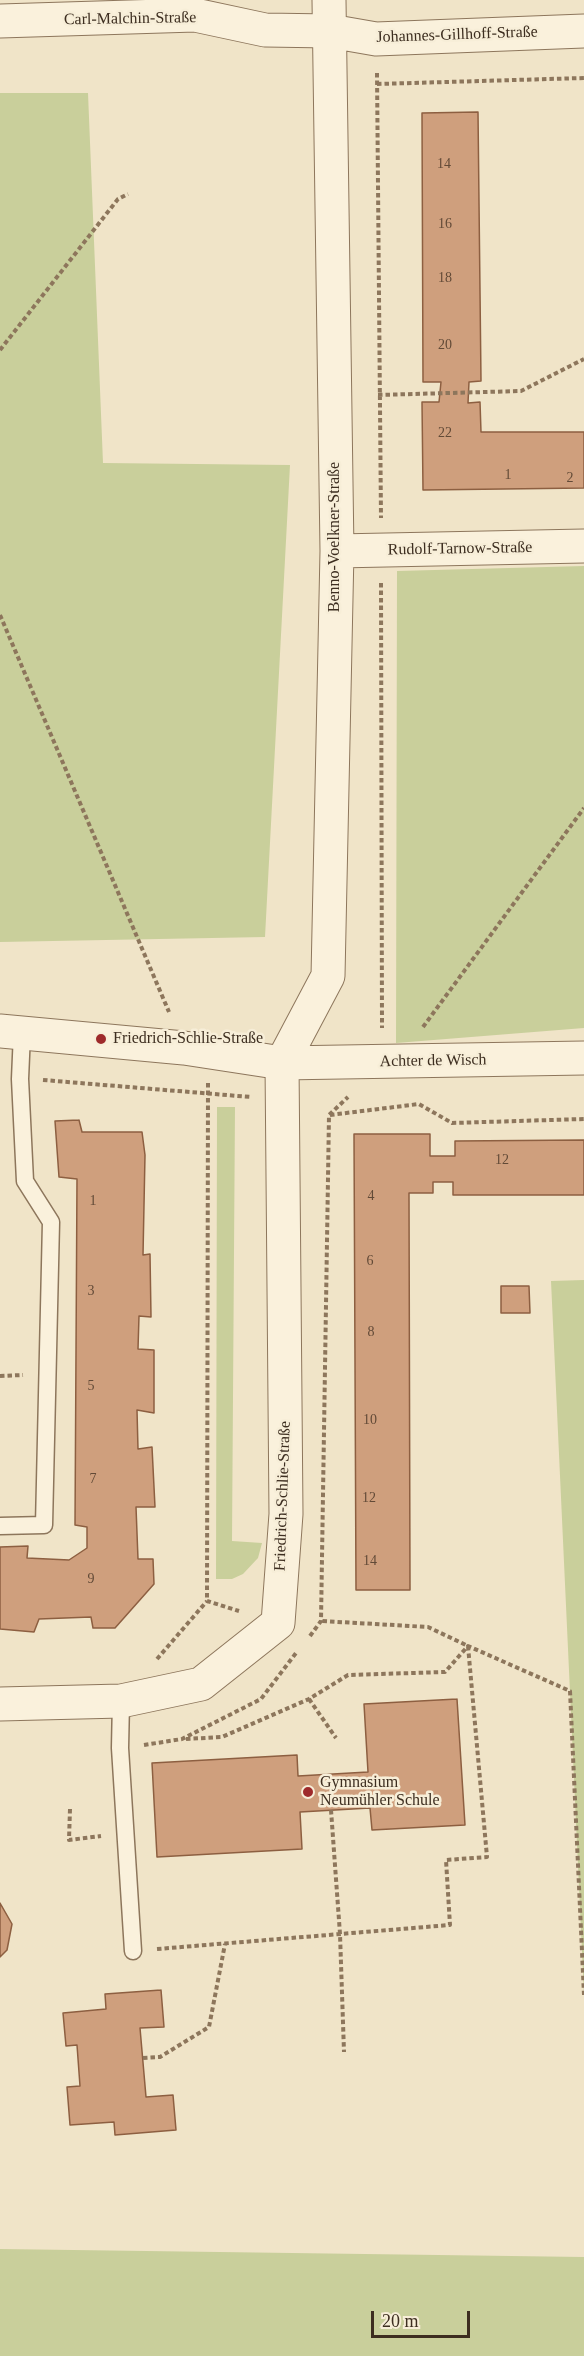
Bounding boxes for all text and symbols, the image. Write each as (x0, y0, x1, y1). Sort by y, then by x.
street label: Carl-Malchin-Straße (64, 8, 196, 30)
street label: Johannes-Gillhoff-Straße (376, 23, 538, 47)
house number: 14 (437, 156, 451, 172)
house number: 16 (438, 216, 452, 232)
house number: 18 (438, 270, 452, 286)
house number: 20 (438, 337, 452, 353)
house number: 22 (438, 425, 452, 441)
street label: Benno-Voelkner-Straße (325, 462, 345, 612)
house number: 1 (505, 467, 512, 483)
house number: 2 (566, 470, 574, 486)
street label: Rudolf-Tarnow-Straße (388, 538, 532, 560)
place label: Friedrich-Schlie-Straße (113, 1029, 263, 1049)
marker: Friedrich-Schlie-Straße (94, 1032, 108, 1046)
street label: Achter de Wisch (379, 1050, 487, 1072)
house number: 12 (495, 1152, 509, 1168)
house number: 4 (368, 1188, 374, 1204)
house number: 1 (90, 1193, 96, 1209)
house number: 6 (366, 1253, 374, 1269)
house number: 3 (88, 1283, 94, 1299)
house number: 8 (368, 1324, 374, 1340)
house number: 5 (88, 1378, 94, 1394)
house number: 10 (363, 1412, 377, 1428)
street label: Friedrich-Schlie-Straße (271, 1421, 295, 1571)
house number: 7 (90, 1471, 96, 1487)
house number: 12 (362, 1490, 376, 1506)
house number: 14 (363, 1553, 377, 1569)
house number: 9 (88, 1571, 94, 1587)
place label: Gymnasium Neumühler Schule (320, 1773, 440, 1811)
marker: Gymnasium Neumühler Schule (301, 1785, 315, 1799)
scale bar (374, 2299, 473, 2337)
text: 20 m (382, 2311, 419, 2331)

